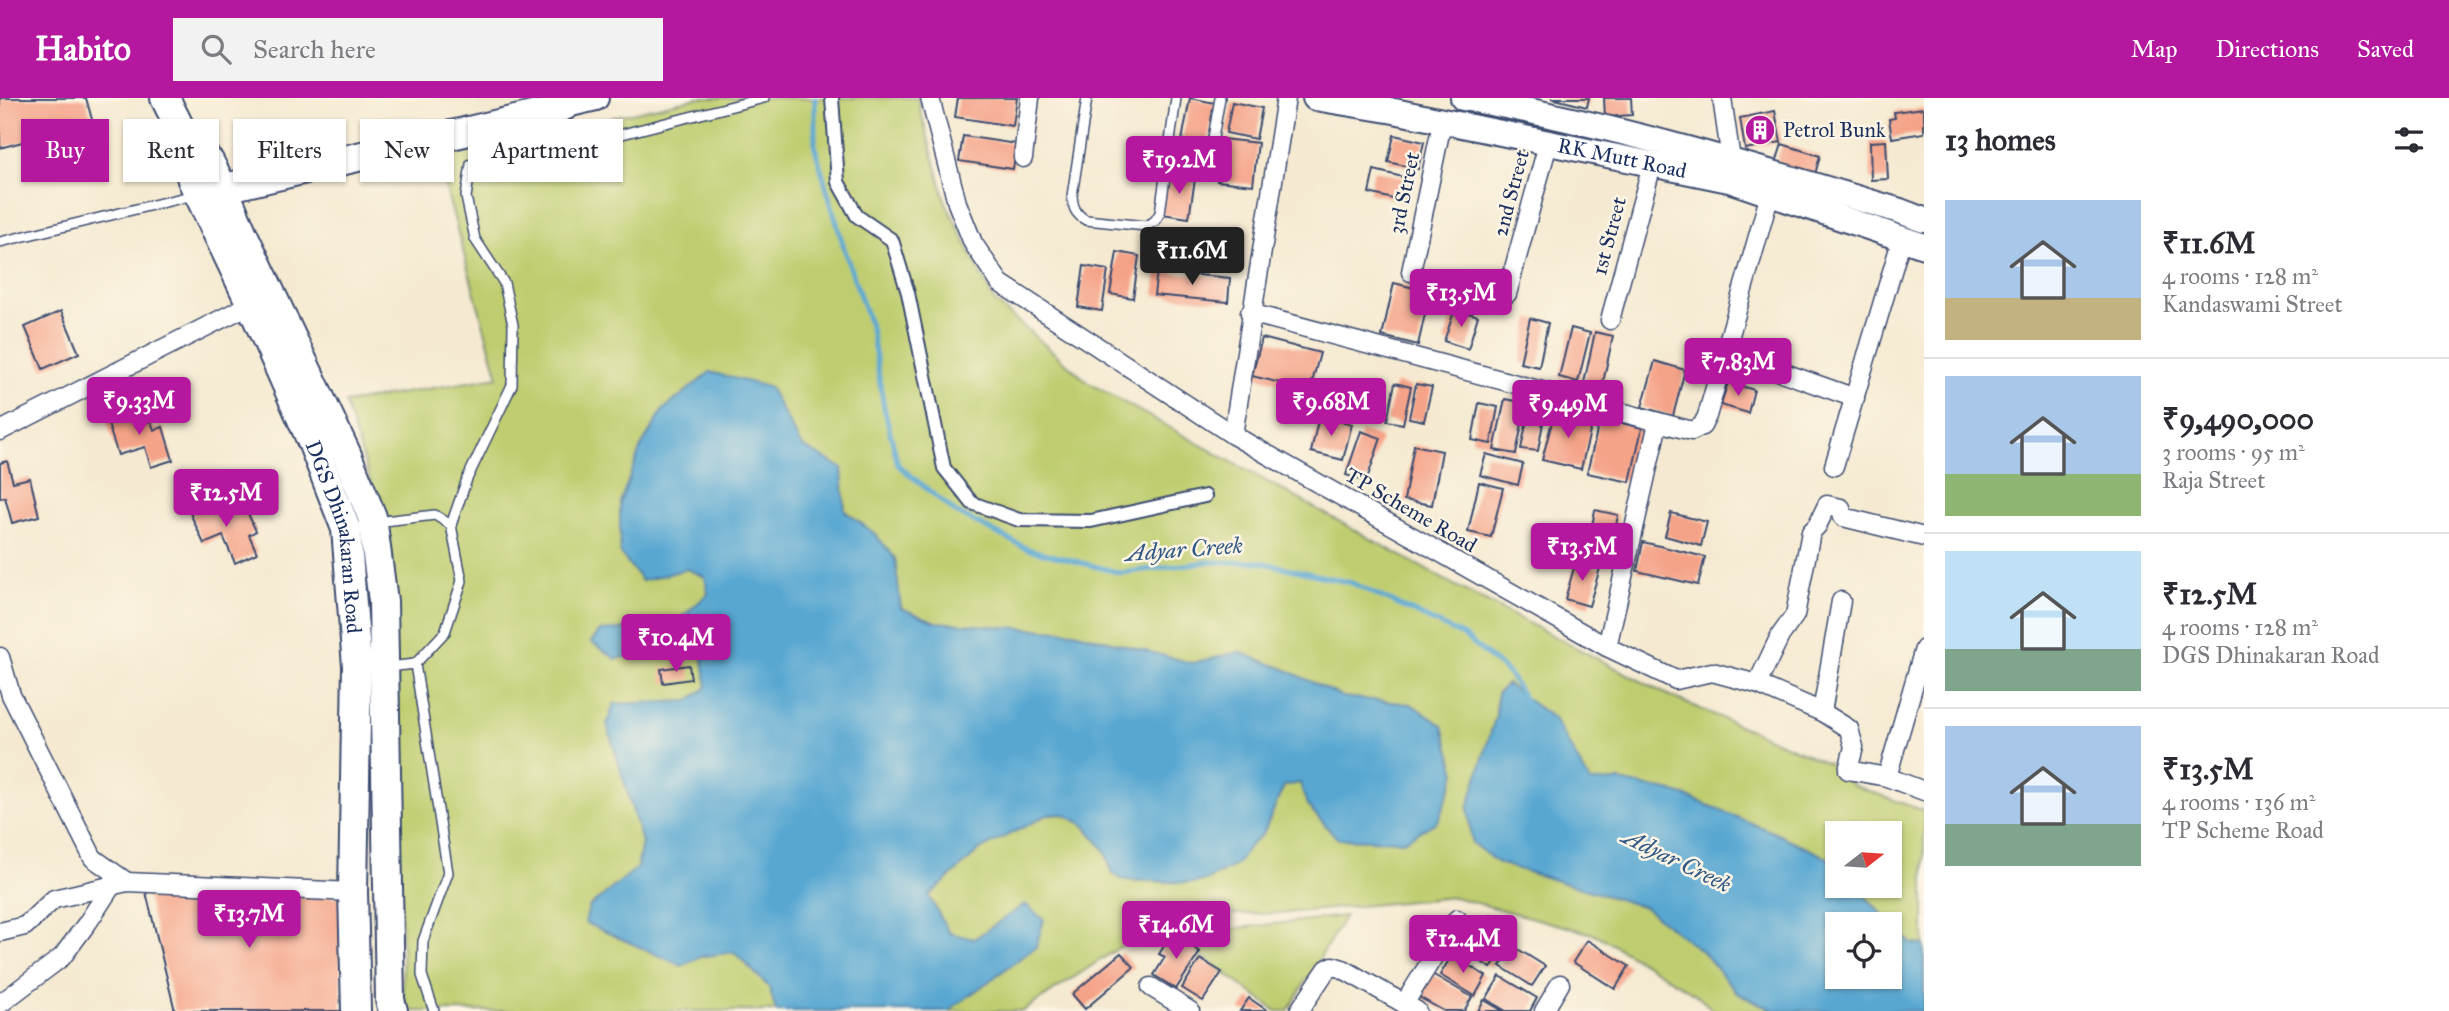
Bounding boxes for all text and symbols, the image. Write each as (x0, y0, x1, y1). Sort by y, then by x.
search box (173, 18, 663, 81)
text: Habito (35, 29, 131, 69)
icon: search (197, 30, 235, 68)
text: Search here (253, 33, 376, 65)
text: Map (2131, 34, 2178, 64)
text: Directions (2216, 34, 2319, 64)
text: Saved (2357, 34, 2414, 64)
building icon: Petrol Bunk (1743, 113, 1777, 147)
place label: Petrol Bunk (1783, 117, 1886, 143)
chip: Buy (21, 119, 109, 182)
chip: Rent (123, 119, 219, 182)
chip: Filters (233, 119, 346, 182)
chip: New (360, 119, 454, 182)
chip: Apartment (468, 119, 623, 182)
icon: filters (2390, 121, 2428, 159)
text: 13 homes (1945, 122, 2056, 158)
street label: RK Mutt Road (1555, 132, 1689, 184)
pin: ₹19.2M (1122, 136, 1236, 196)
text: ₹19.2M (1142, 145, 1216, 173)
street label: 2nd Street (1487, 146, 1535, 239)
street label: 3rd Street (1383, 149, 1426, 237)
street label: 1st Street (1586, 193, 1632, 278)
text: ₹11.6M (2162, 225, 2255, 261)
pin: ₹11.6M (1135, 228, 1249, 287)
icon: home (2001, 228, 2085, 312)
text: ₹11.6M (1156, 236, 1228, 264)
text: 4 rooms · 128 m² (2162, 262, 2318, 290)
pin: ₹13.5M (1404, 270, 1518, 329)
text: ₹13.5M (1426, 278, 1496, 306)
text: Kandaswami Street (2162, 290, 2343, 318)
pin: ₹7.83M (1681, 338, 1795, 398)
text: ₹7.83M (1700, 347, 1776, 375)
pin: ₹9.33M (82, 378, 196, 437)
pin: ₹9.68M (1274, 378, 1388, 438)
pin: ₹9.49M (1511, 380, 1625, 440)
text: ₹9.33M (103, 386, 175, 414)
text: ₹9.68M (1292, 387, 1370, 415)
text: ₹9.49M (1528, 389, 1608, 417)
text: ₹9,490,000 (2162, 401, 2314, 437)
icon: home (2001, 404, 2085, 488)
street label: DGS Dhinakaran Road (300, 437, 367, 635)
text: 3 rooms · 95 m² (2162, 438, 2305, 466)
street label: TP Scheme Road (1340, 462, 1482, 558)
text: Raja Street (2162, 466, 2265, 494)
pin: ₹12.5M (169, 470, 283, 529)
text: ₹12.5M (190, 478, 262, 506)
pin: ₹13.5M (1525, 524, 1639, 583)
water label: Adyar Creek (1122, 531, 1244, 567)
text: ₹13.5M (1547, 532, 1617, 560)
text: ₹12.5M (2162, 576, 2257, 612)
icon: home (2001, 579, 2085, 663)
text: 4 rooms · 128 m² (2162, 613, 2318, 641)
pin: ₹10.4M (619, 614, 733, 674)
text: ₹10.4M (637, 623, 715, 651)
text: DGS Dhinakaran Road (2162, 641, 2380, 669)
text: ₹13.5M (2162, 751, 2254, 787)
icon: home (2001, 754, 2085, 838)
text: 4 rooms · 136 m² (2162, 788, 2315, 816)
text: TP Scheme Road (2162, 816, 2324, 844)
water label: Adyar Creek (1616, 821, 1736, 898)
north arrow (1825, 821, 1902, 898)
map controls (1825, 821, 1902, 989)
pin: ₹13.7M (192, 890, 306, 950)
text: ₹13.7M (214, 899, 284, 927)
pin: ₹14.6M (1119, 902, 1233, 961)
text: ₹14.6M (1138, 910, 1214, 938)
button: locate (1825, 912, 1902, 989)
pin: ₹12.4M (1406, 916, 1520, 975)
text: ₹12.4M (1425, 924, 1501, 952)

